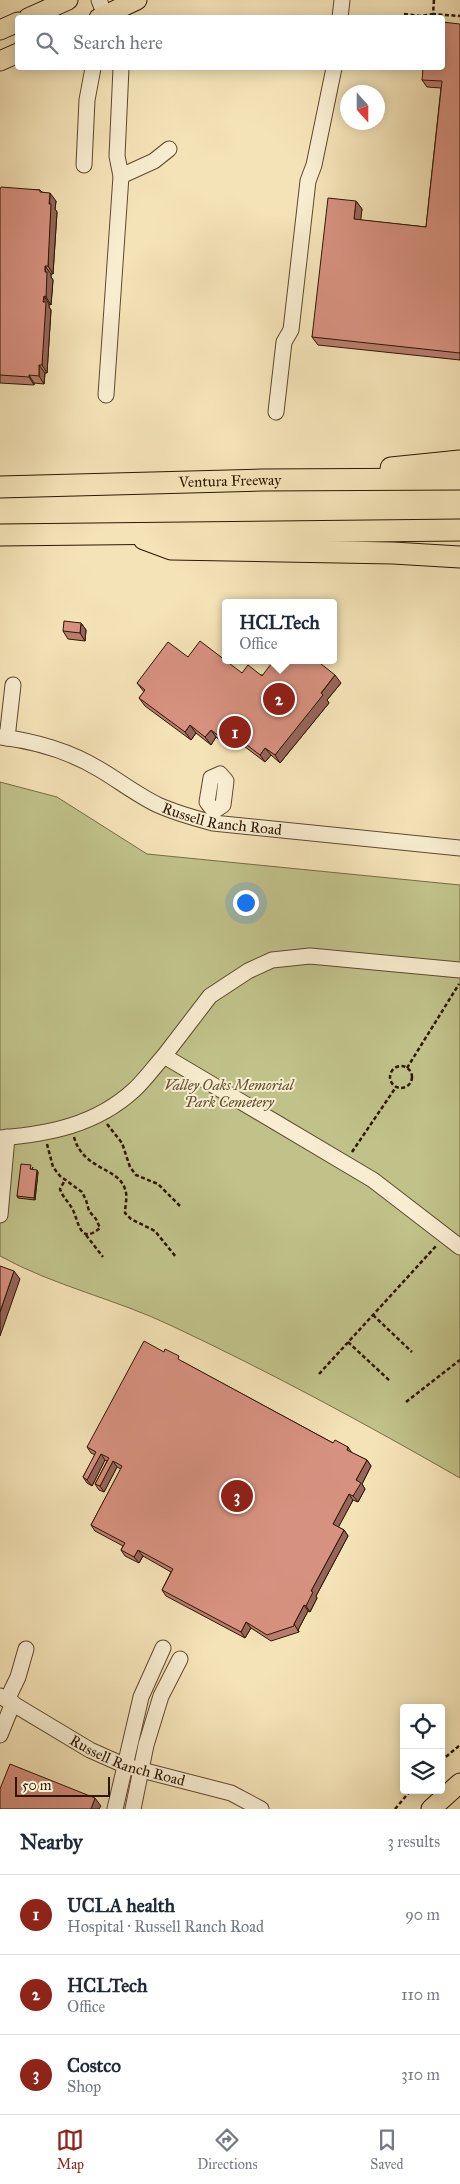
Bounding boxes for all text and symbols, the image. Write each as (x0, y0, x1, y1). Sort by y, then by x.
search box (15, 15, 445, 70)
icon: search (33, 29, 61, 57)
text: Search here (73, 31, 163, 54)
north arrow (340, 85, 385, 130)
street label: Ventura Freeway (177, 471, 282, 491)
popup (222, 599, 337, 664)
text: HCLTech (239, 611, 320, 634)
text: Office (239, 634, 277, 653)
pin: 2 (263, 680, 295, 718)
pin: 1 (219, 713, 251, 751)
street label: Russell Ranch Road (159, 799, 283, 839)
your location (233, 890, 259, 916)
park label: Valley Oaks Memorial Park Cemetery (164, 1076, 296, 1111)
pin: 3 (221, 1477, 253, 1515)
map controls (400, 1704, 445, 1794)
button: locate (400, 1704, 445, 1749)
street label: Russell Ranch Road (67, 1731, 187, 1790)
button: layers (400, 1749, 445, 1794)
scale bar (15, 1774, 110, 1797)
text: 50 m (22, 1777, 51, 1794)
text: Nearby (20, 1829, 83, 1855)
text: 3 results (387, 1832, 440, 1851)
text: UCLA health (67, 1894, 175, 1917)
text: 1 (33, 1905, 39, 1924)
text: 90 m (405, 1905, 440, 1924)
text: Hospital · Russell Ranch Road (67, 1917, 264, 1936)
text: HCLTech (67, 1974, 148, 1997)
text: 2 (32, 1985, 40, 2004)
text: 110 m (401, 1985, 440, 2004)
text: Office (67, 1997, 105, 2016)
text: Costco (67, 2054, 121, 2077)
text: 3 (33, 2065, 39, 2084)
text: 310 m (401, 2065, 440, 2084)
text: Shop (67, 2077, 101, 2096)
tab: Map (56, 2126, 84, 2173)
tab: Directions (197, 2126, 258, 2173)
tab: Saved (370, 2126, 404, 2173)

